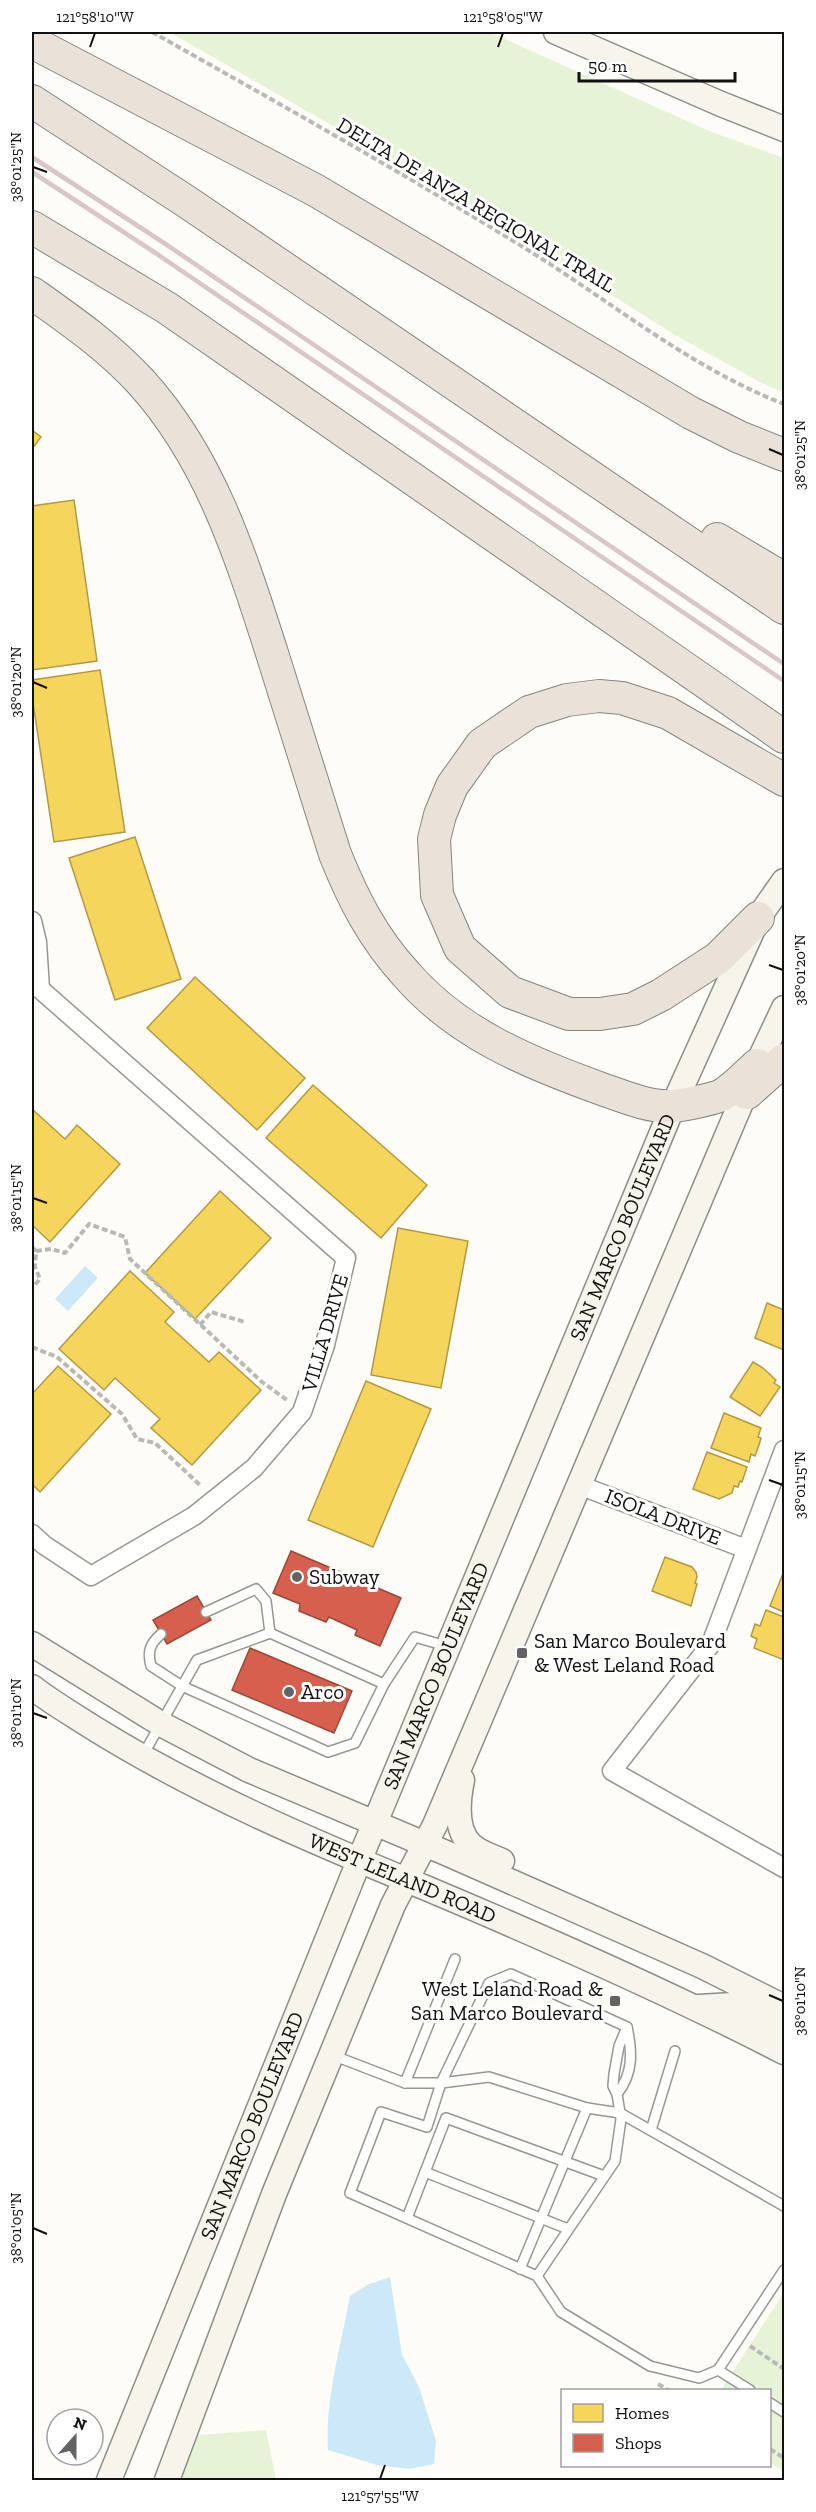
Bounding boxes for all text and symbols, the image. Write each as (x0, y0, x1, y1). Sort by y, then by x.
text: 121°58'10"W (56, 8, 134, 26)
text: 121°58'05"W (463, 8, 543, 26)
scale bar (579, 45, 735, 83)
text: 50 m (588, 55, 628, 77)
street label: DELTA DE ANZA REGIONAL TRAIL (333, 111, 620, 298)
text: 38°01'25"N (7, 132, 25, 202)
text: 38°01'25"N (791, 420, 809, 490)
text: 38°01'20"N (7, 646, 25, 718)
text: 38°01'20"N (791, 934, 809, 1006)
street label: SAN MARCO BOULEVARD (564, 1110, 680, 1344)
text: 38°01'15"N (7, 1164, 25, 1232)
street label: VILLA DRIVE (296, 1271, 353, 1396)
text: 38°01'15"N (791, 1451, 809, 1519)
street label: ISOLA DRIVE (602, 1483, 725, 1550)
street label: SAN MARCO BOULEVARD (377, 1559, 494, 1793)
place label: Subway (309, 1564, 380, 1589)
marker: Subway (290, 1570, 304, 1584)
place label: San Marco Boulevard & West Leland Road (534, 1628, 727, 1677)
marker: San Marco Boulevard & West Leland Road (515, 1646, 529, 1660)
text: 38°01'10"N (7, 1678, 25, 1748)
place label: Arco (301, 1679, 344, 1704)
marker: Arco (282, 1685, 296, 1699)
street label: WEST LELAND ROAD (305, 1827, 500, 1928)
text: 38°01'10"N (791, 1966, 809, 2036)
place label: West Leland Road & San Marco Boulevard (411, 1976, 603, 2025)
marker: West Leland Road & San Marco Boulevard (608, 1994, 622, 2008)
street label: SAN MARCO BOULEVARD (194, 2008, 309, 2243)
text: 38°01'05"N (7, 2192, 25, 2264)
legend (561, 2389, 771, 2467)
text: Homes (615, 2402, 669, 2424)
north arrow (45, 2407, 105, 2467)
text: N (71, 2412, 89, 2435)
text: Shops (615, 2432, 662, 2454)
text: 121°57'55"W (341, 2487, 419, 2505)

